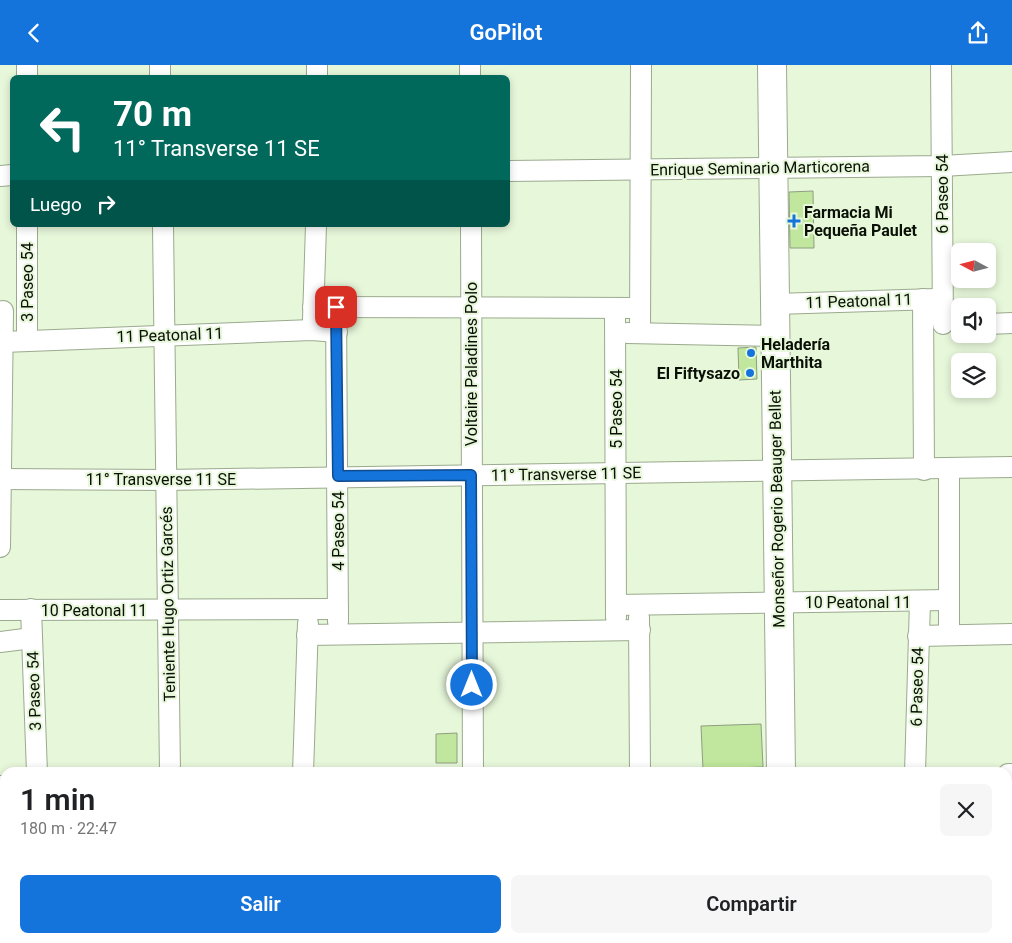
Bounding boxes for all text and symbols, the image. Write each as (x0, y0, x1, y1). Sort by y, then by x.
icon: back (20, 19, 48, 47)
icon: share (964, 19, 992, 47)
text: GoPilot (470, 20, 542, 45)
text: 70 m (113, 94, 192, 135)
icon: left (30, 95, 95, 160)
text: 11° Transverse 11 SE (113, 136, 320, 161)
street label: 6 Paseo 54 (933, 154, 952, 234)
street label: Enrique Seminario Marticorena (650, 157, 870, 179)
icon: right (92, 190, 120, 218)
text: Luego (30, 193, 82, 216)
place label: Farmacia Mi Pequeña Paulet (804, 203, 918, 240)
marker: Farmacia Mi Pequeña Paulet (788, 215, 800, 227)
street label: 3 Paseo 54 (18, 242, 37, 322)
north arrow (951, 243, 996, 287)
map controls (951, 243, 996, 398)
street label: Voltaire Paladines Polo (462, 282, 481, 446)
pin (315, 286, 357, 328)
street label: 11 Peatonal 11 (805, 290, 913, 312)
icon: arrive (322, 293, 350, 321)
button: sound (951, 298, 996, 343)
street label: 11 Peatonal 11 (116, 324, 224, 346)
place label: Heladería Marthita (761, 335, 831, 372)
marker: Heladería Marthita (745, 347, 757, 359)
button: layers (951, 353, 996, 398)
place label: El Fiftysazo (657, 364, 740, 383)
marker: El Fiftysazo (744, 367, 756, 379)
street label: 5 Paseo 54 (607, 369, 626, 449)
street label: Monseñor Rogerio Beauger Bellet (765, 390, 789, 628)
street label: 11° Transverse 11 SE (491, 463, 641, 485)
street label: 11° Transverse 11 SE (86, 470, 236, 489)
street label: 4 Paseo 54 (329, 491, 348, 571)
street label: Teniente Hugo Ortiz Garcés (157, 506, 179, 702)
street label: 10 Peatonal 11 (805, 593, 911, 612)
street label: 10 Peatonal 11 (41, 601, 147, 620)
street label: 6 Paseo 54 (907, 647, 927, 727)
street label: 3 Paseo 54 (23, 651, 45, 731)
position arrow (445, 658, 497, 710)
text: 1 min (20, 782, 95, 817)
button: close (940, 784, 992, 836)
text: 180 m · 22:47 (20, 819, 117, 838)
button: Salir (20, 875, 501, 933)
button: Compartir (511, 875, 992, 933)

